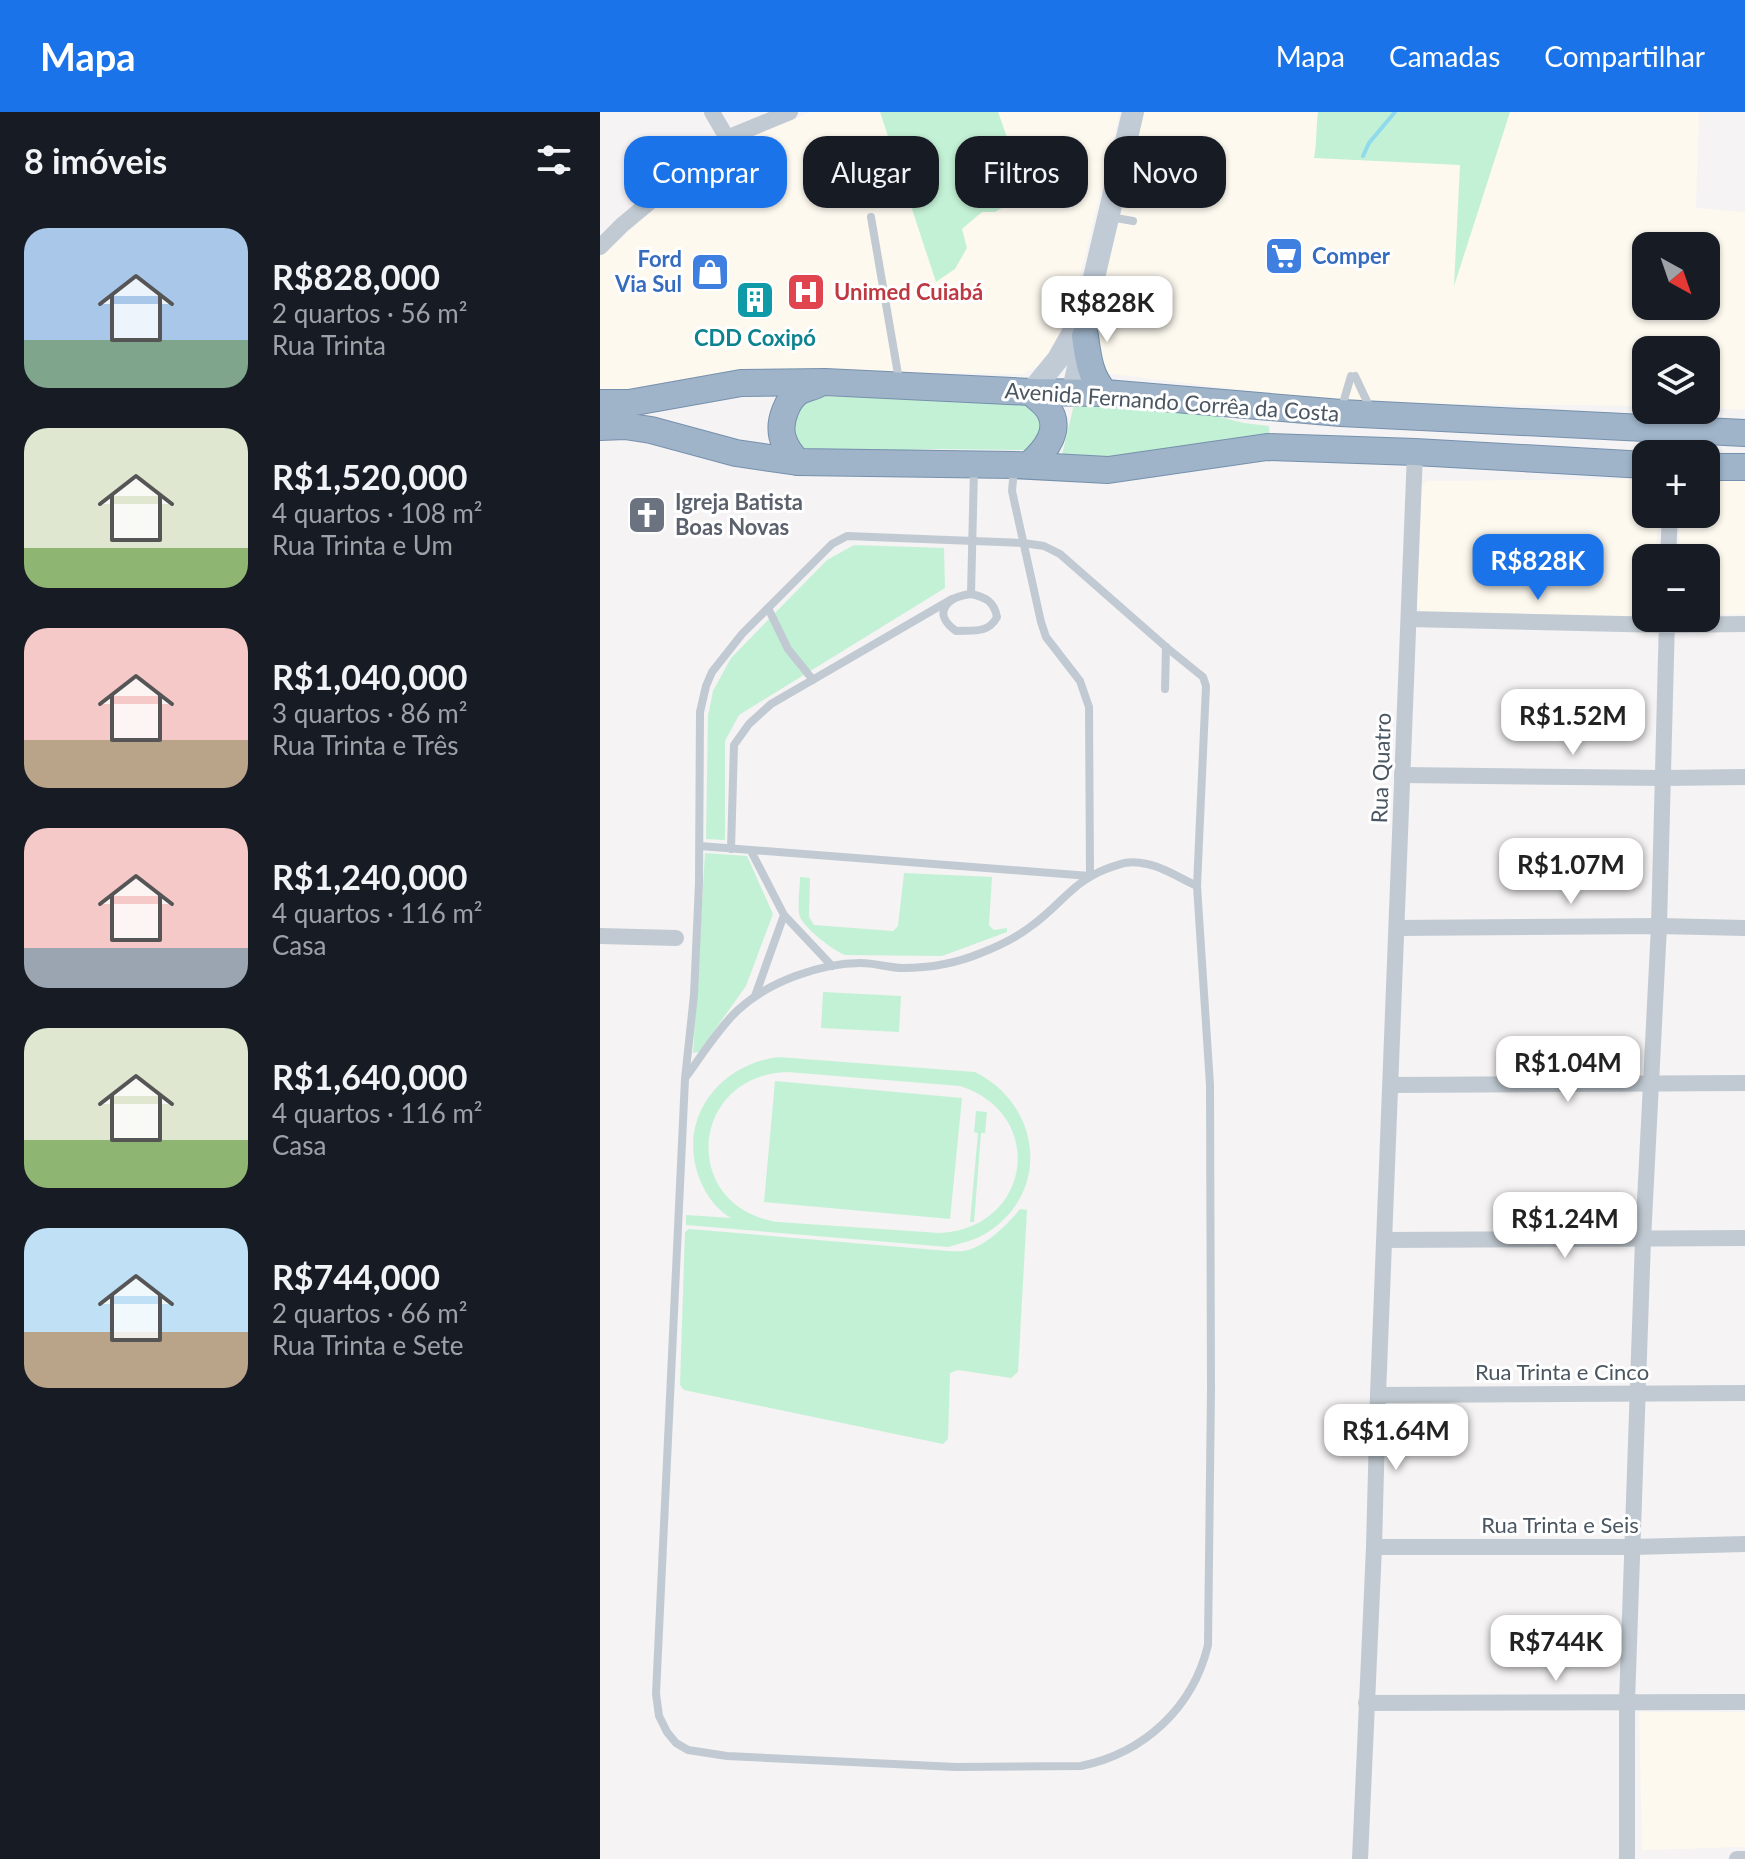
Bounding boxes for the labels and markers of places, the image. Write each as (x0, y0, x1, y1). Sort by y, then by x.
supermarket icon: Comper (1263, 235, 1305, 277)
place label: Comper (1312, 242, 1391, 269)
place label: Ford Via Sul (614, 245, 682, 297)
shop icon: Ford Via Sul (689, 251, 731, 293)
hospital icon: Unimed Cuiabá (785, 271, 827, 313)
pin: R$828K (1042, 276, 1172, 344)
place label: Unimed Cuiabá (834, 278, 983, 305)
building icon: CDD Coxipó (734, 279, 776, 321)
place label: CDD Coxipó (694, 324, 816, 351)
place label: Igreja Batista Boas Novas (675, 488, 803, 540)
church icon: Igreja Batista Boas Novas (626, 494, 668, 536)
pin: R$828K (1473, 534, 1603, 602)
pin: R$1.52M (1499, 689, 1647, 757)
pin: R$1.07M (1497, 838, 1645, 906)
pin: R$1.04M (1494, 1036, 1642, 1104)
pin: R$1.24M (1491, 1192, 1639, 1260)
pin: R$1.64M (1322, 1404, 1470, 1472)
pin: R$744K (1491, 1615, 1621, 1683)

